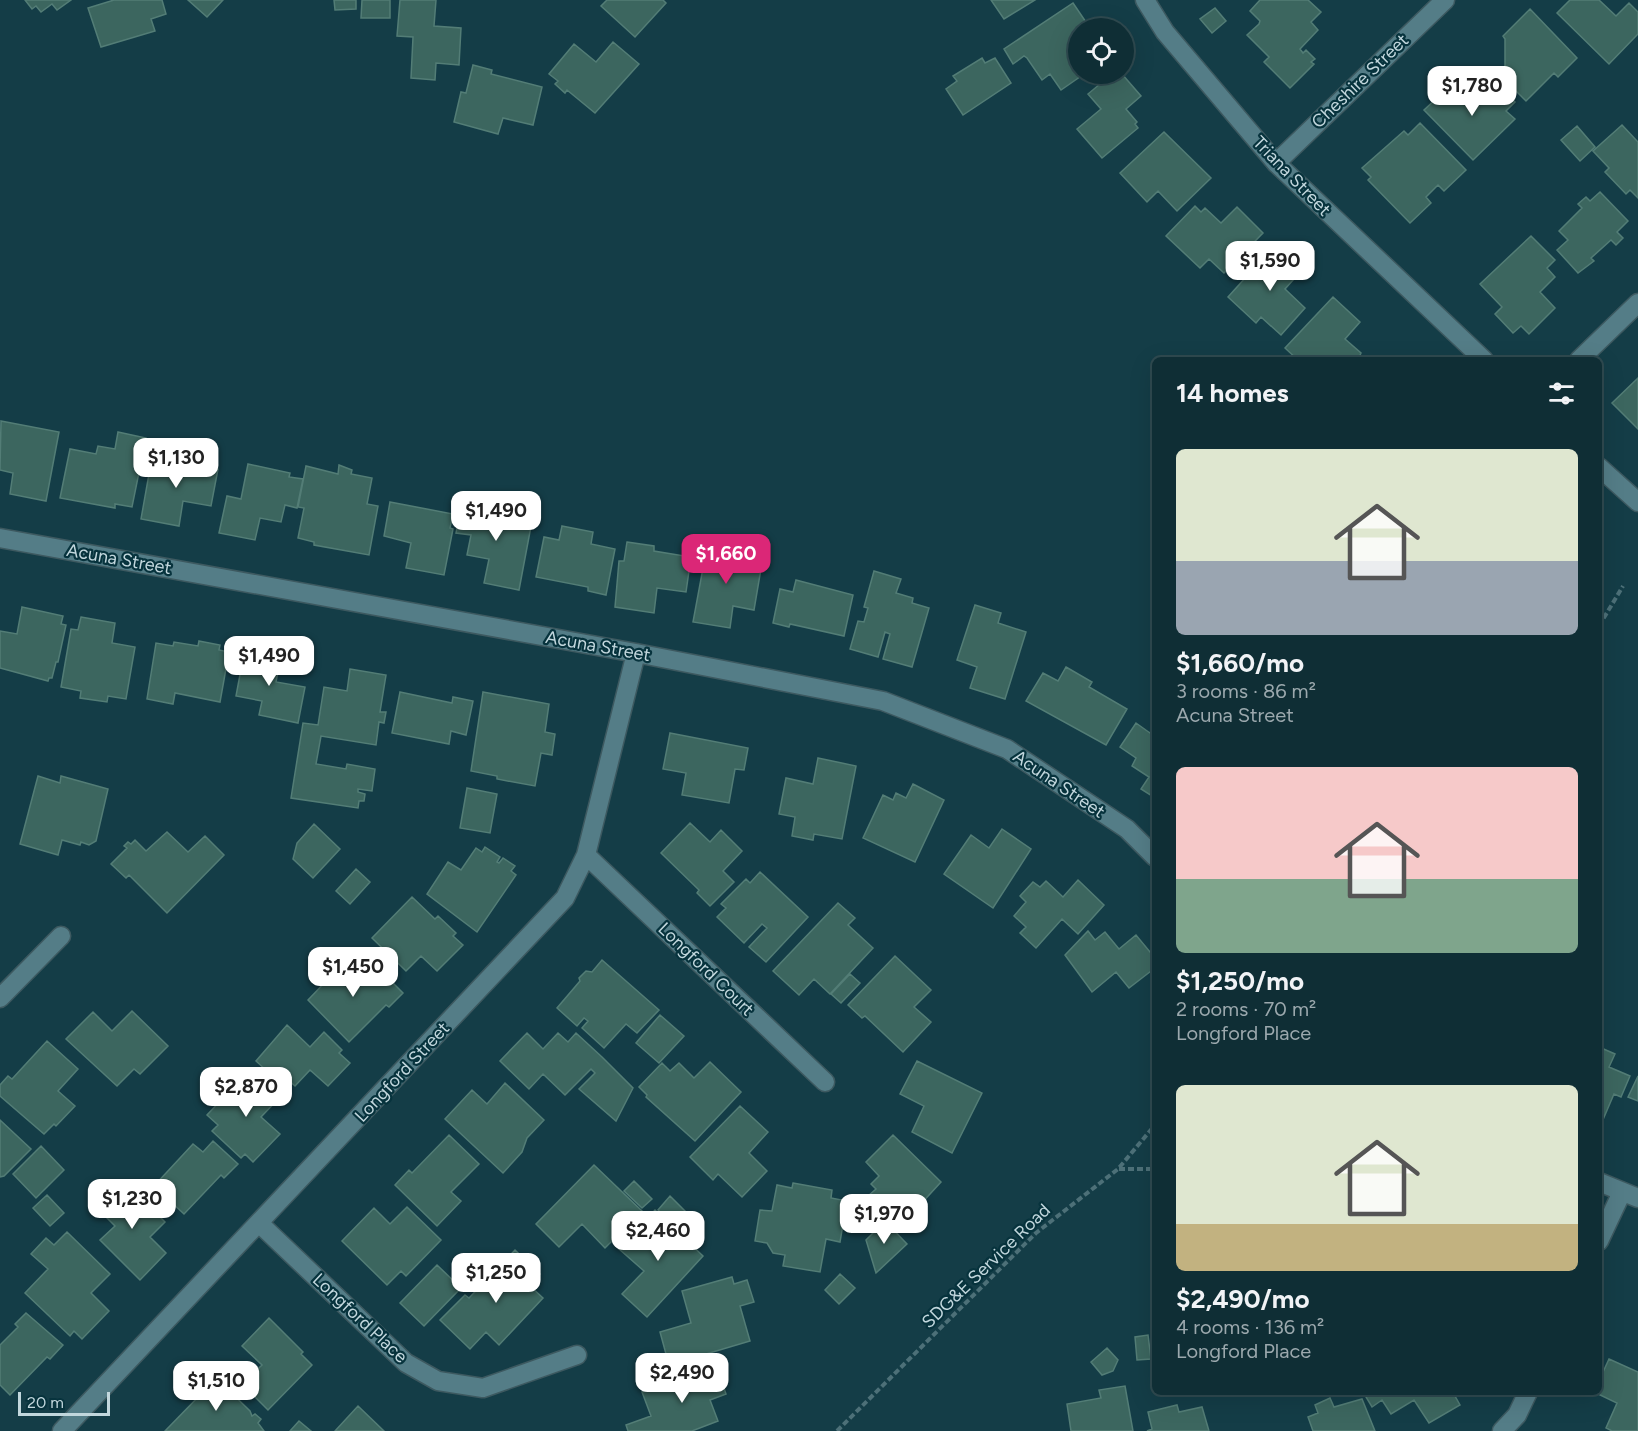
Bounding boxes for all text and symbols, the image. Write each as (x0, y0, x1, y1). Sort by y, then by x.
map controls (1068, 18, 1134, 84)
button: locate (1068, 18, 1134, 84)
street label: Cheshire Street (1307, 29, 1413, 133)
pin: $1,780 (1423, 66, 1521, 117)
text: $1,780 (1442, 73, 1502, 97)
street label: Triana Street (1248, 131, 1336, 221)
pin: $1,590 (1221, 241, 1319, 292)
text: $1,590 (1240, 248, 1300, 272)
text: 14 homes (1176, 377, 1289, 409)
icon: filters (1545, 377, 1578, 410)
pin: $1,130 (127, 438, 225, 489)
text: $1,130 (147, 445, 205, 469)
icon: home (1323, 488, 1431, 596)
pin: $1,490 (447, 491, 545, 542)
text: $1,490 (465, 498, 527, 522)
pin: $1,660 (677, 534, 775, 585)
street label: Acuna Street (65, 539, 173, 579)
text: $1,660 (696, 541, 756, 565)
street label: Acuna Street (544, 626, 652, 666)
pin: $1,490 (220, 636, 318, 687)
text: $1,490 (238, 643, 300, 667)
text: $1,660/mo (1176, 647, 1304, 679)
text: 3 rooms · 86 m² (1176, 679, 1316, 703)
text: Acuna Street (1176, 703, 1294, 727)
street label: Acuna Street (1009, 745, 1109, 823)
icon: home (1323, 806, 1431, 914)
street label: Longford Court (653, 918, 759, 1020)
pin: $1,450 (304, 947, 402, 998)
text: $1,450 (322, 954, 384, 978)
text: $1,250/mo (1176, 965, 1304, 997)
text: 2 rooms · 70 m² (1176, 997, 1316, 1021)
street label: Longford Street (350, 1017, 454, 1127)
text: Longford Place (1176, 1021, 1311, 1045)
pin: $2,870 (197, 1067, 295, 1118)
text: $2,870 (214, 1074, 278, 1098)
icon: home (1323, 1124, 1431, 1232)
pin: $1,230 (83, 1179, 181, 1230)
text: $1,230 (102, 1186, 162, 1210)
pin: $1,970 (835, 1194, 933, 1245)
street label: SDG&E Service Road (917, 1199, 1055, 1333)
text: $1,970 (854, 1201, 914, 1225)
pin: $2,460 (609, 1211, 707, 1262)
text: $2,460 (625, 1218, 691, 1242)
pin: $1,250 (447, 1253, 545, 1304)
text: $1,250 (466, 1260, 526, 1284)
street label: Longford Place (308, 1268, 412, 1368)
text: $2,490/mo (1176, 1283, 1310, 1315)
text: 4 rooms · 136 m² (1176, 1315, 1324, 1339)
text: Longford Place (1176, 1339, 1311, 1363)
pin: $2,490 (633, 1353, 731, 1404)
text: $2,490 (649, 1360, 715, 1384)
pin: $1,510 (167, 1361, 265, 1412)
text: $1,510 (187, 1368, 245, 1392)
scale bar (18, 1389, 110, 1416)
text: 20 m (27, 1393, 64, 1412)

